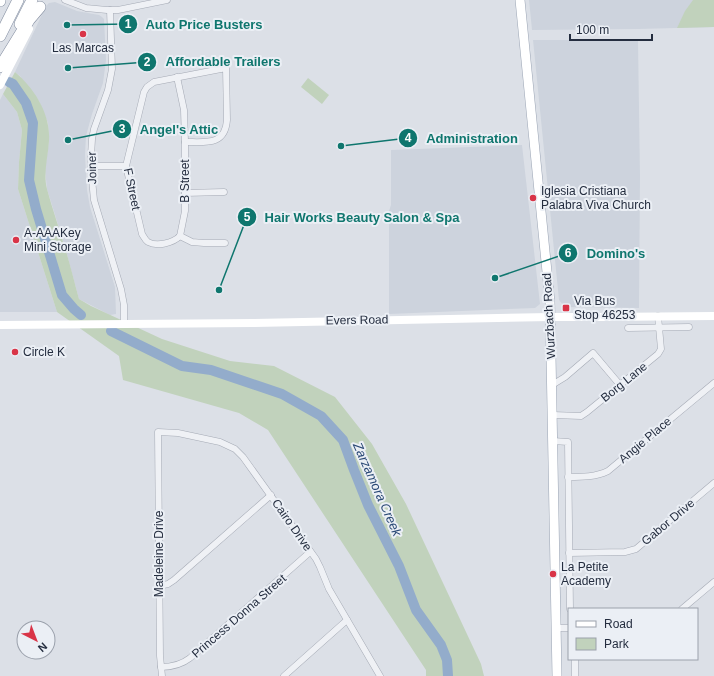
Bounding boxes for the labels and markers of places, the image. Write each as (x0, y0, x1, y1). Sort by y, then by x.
callout: Auto Price Busters (118, 12, 271, 37)
marker: Las Marcas (78, 29, 88, 39)
place label: Las Marcas (52, 41, 114, 55)
callout: Affordable Trailers (137, 49, 288, 74)
callout: Angel's Attic (112, 117, 227, 142)
callout: Administration (398, 126, 526, 151)
place label: Iglesia Cristiana Palabra Viva Church (541, 184, 651, 212)
marker: Iglesia Cristiana Palabra Viva Church (528, 193, 538, 203)
callout: Hair Works Beauty Salon & Spa (237, 205, 468, 230)
place label: A-AAAKey Mini Storage (24, 226, 92, 254)
marker: A-AAAKey Mini Storage (11, 235, 21, 245)
callout: Domino's (558, 241, 653, 266)
place label: Via Bus Stop 46253 (574, 294, 636, 322)
marker: Via Bus Stop 46253 (561, 303, 571, 313)
place label: Circle K (23, 345, 65, 359)
marker: Circle K (10, 347, 20, 357)
place label: La Petite Academy (561, 560, 611, 588)
marker: La Petite Academy (548, 569, 558, 579)

